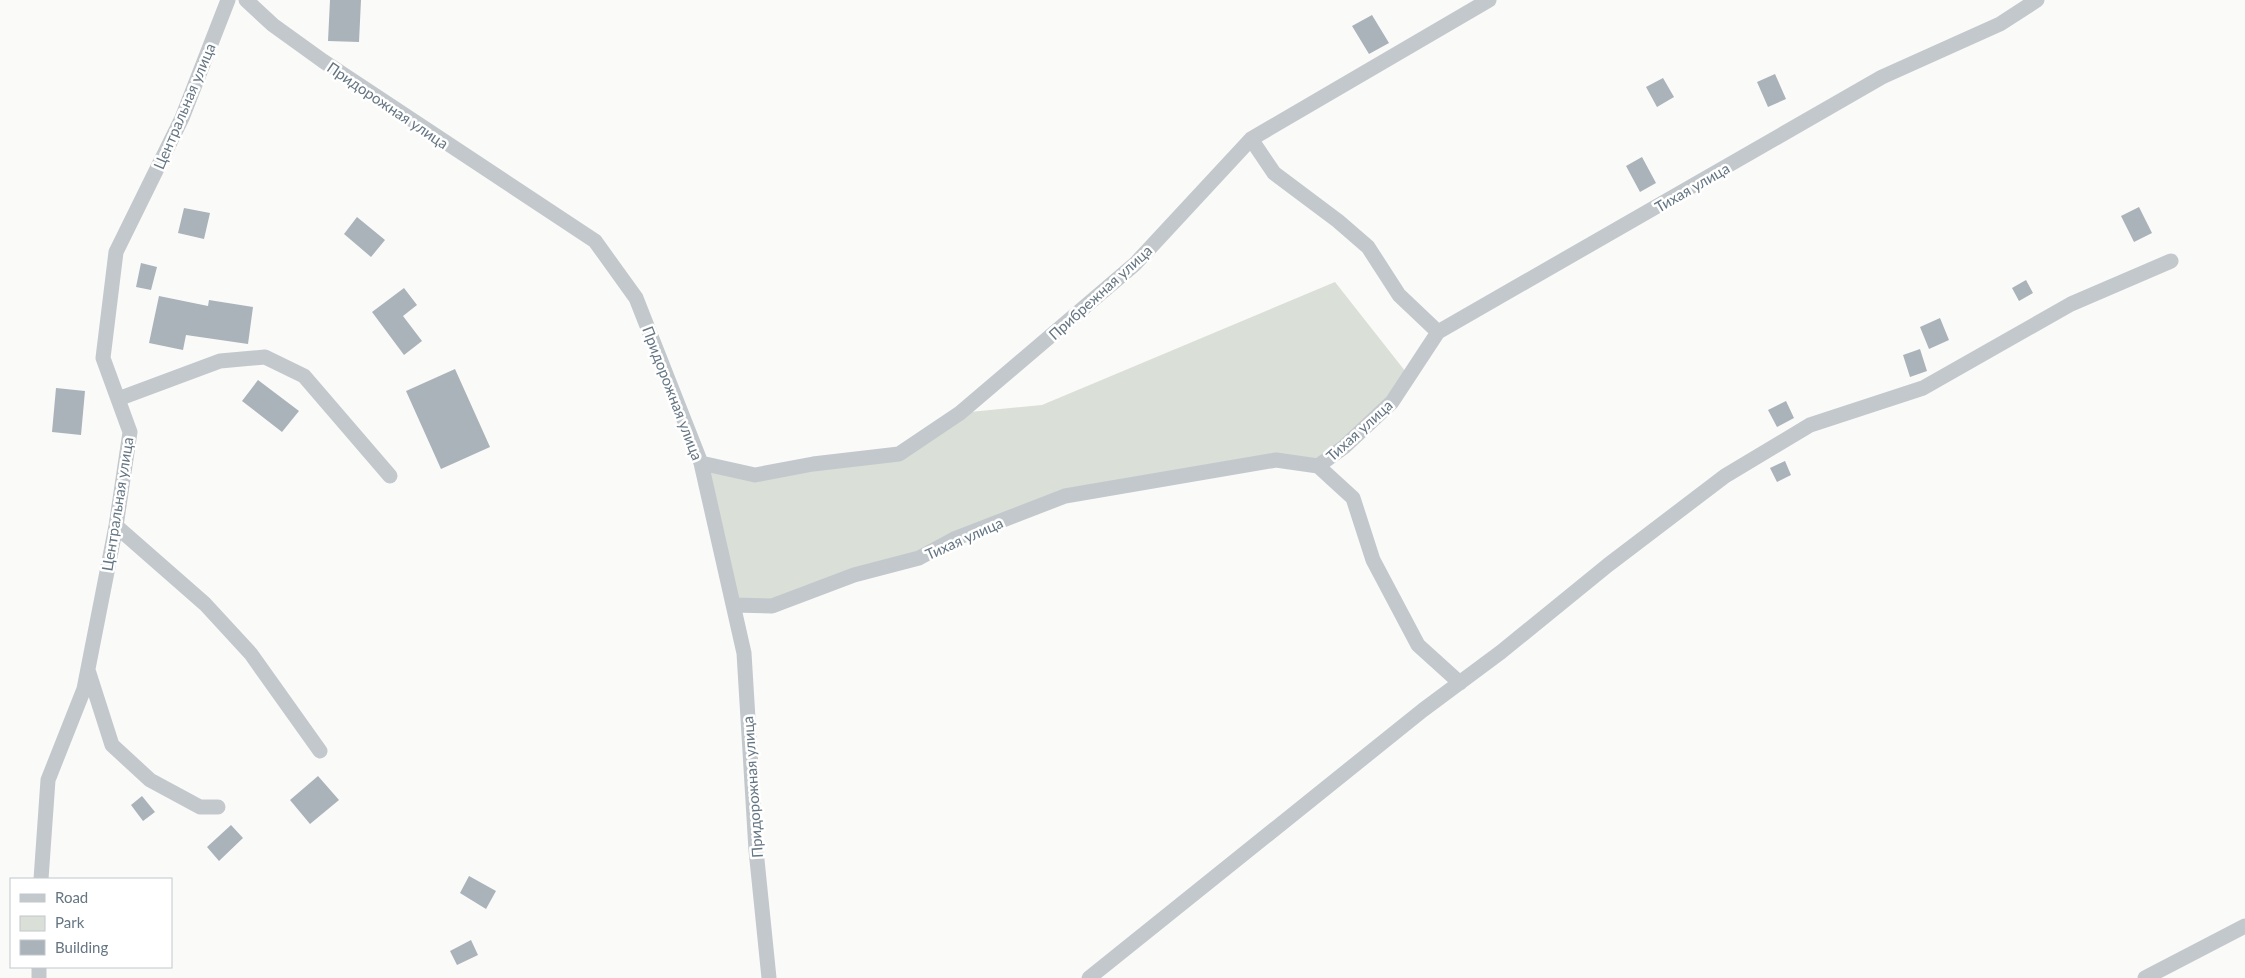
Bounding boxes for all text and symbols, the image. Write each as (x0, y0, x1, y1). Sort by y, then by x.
street label: Центральная улица (149, 40, 219, 172)
street label: Придорожная улица (324, 58, 452, 152)
street label: Тихая улица (1652, 158, 1732, 216)
street label: Прибрежная улица (1045, 241, 1155, 343)
street label: Придорожная улица (639, 323, 707, 463)
street label: Тихая улица (1322, 396, 1396, 464)
street label: Центральная улица (98, 436, 136, 572)
street label: Тихая улица (922, 513, 1006, 563)
street label: Придорожная улица (738, 715, 766, 859)
legend (10, 878, 172, 968)
text: Road (55, 888, 88, 906)
text: Park (55, 913, 85, 931)
text: Building (55, 938, 108, 956)

